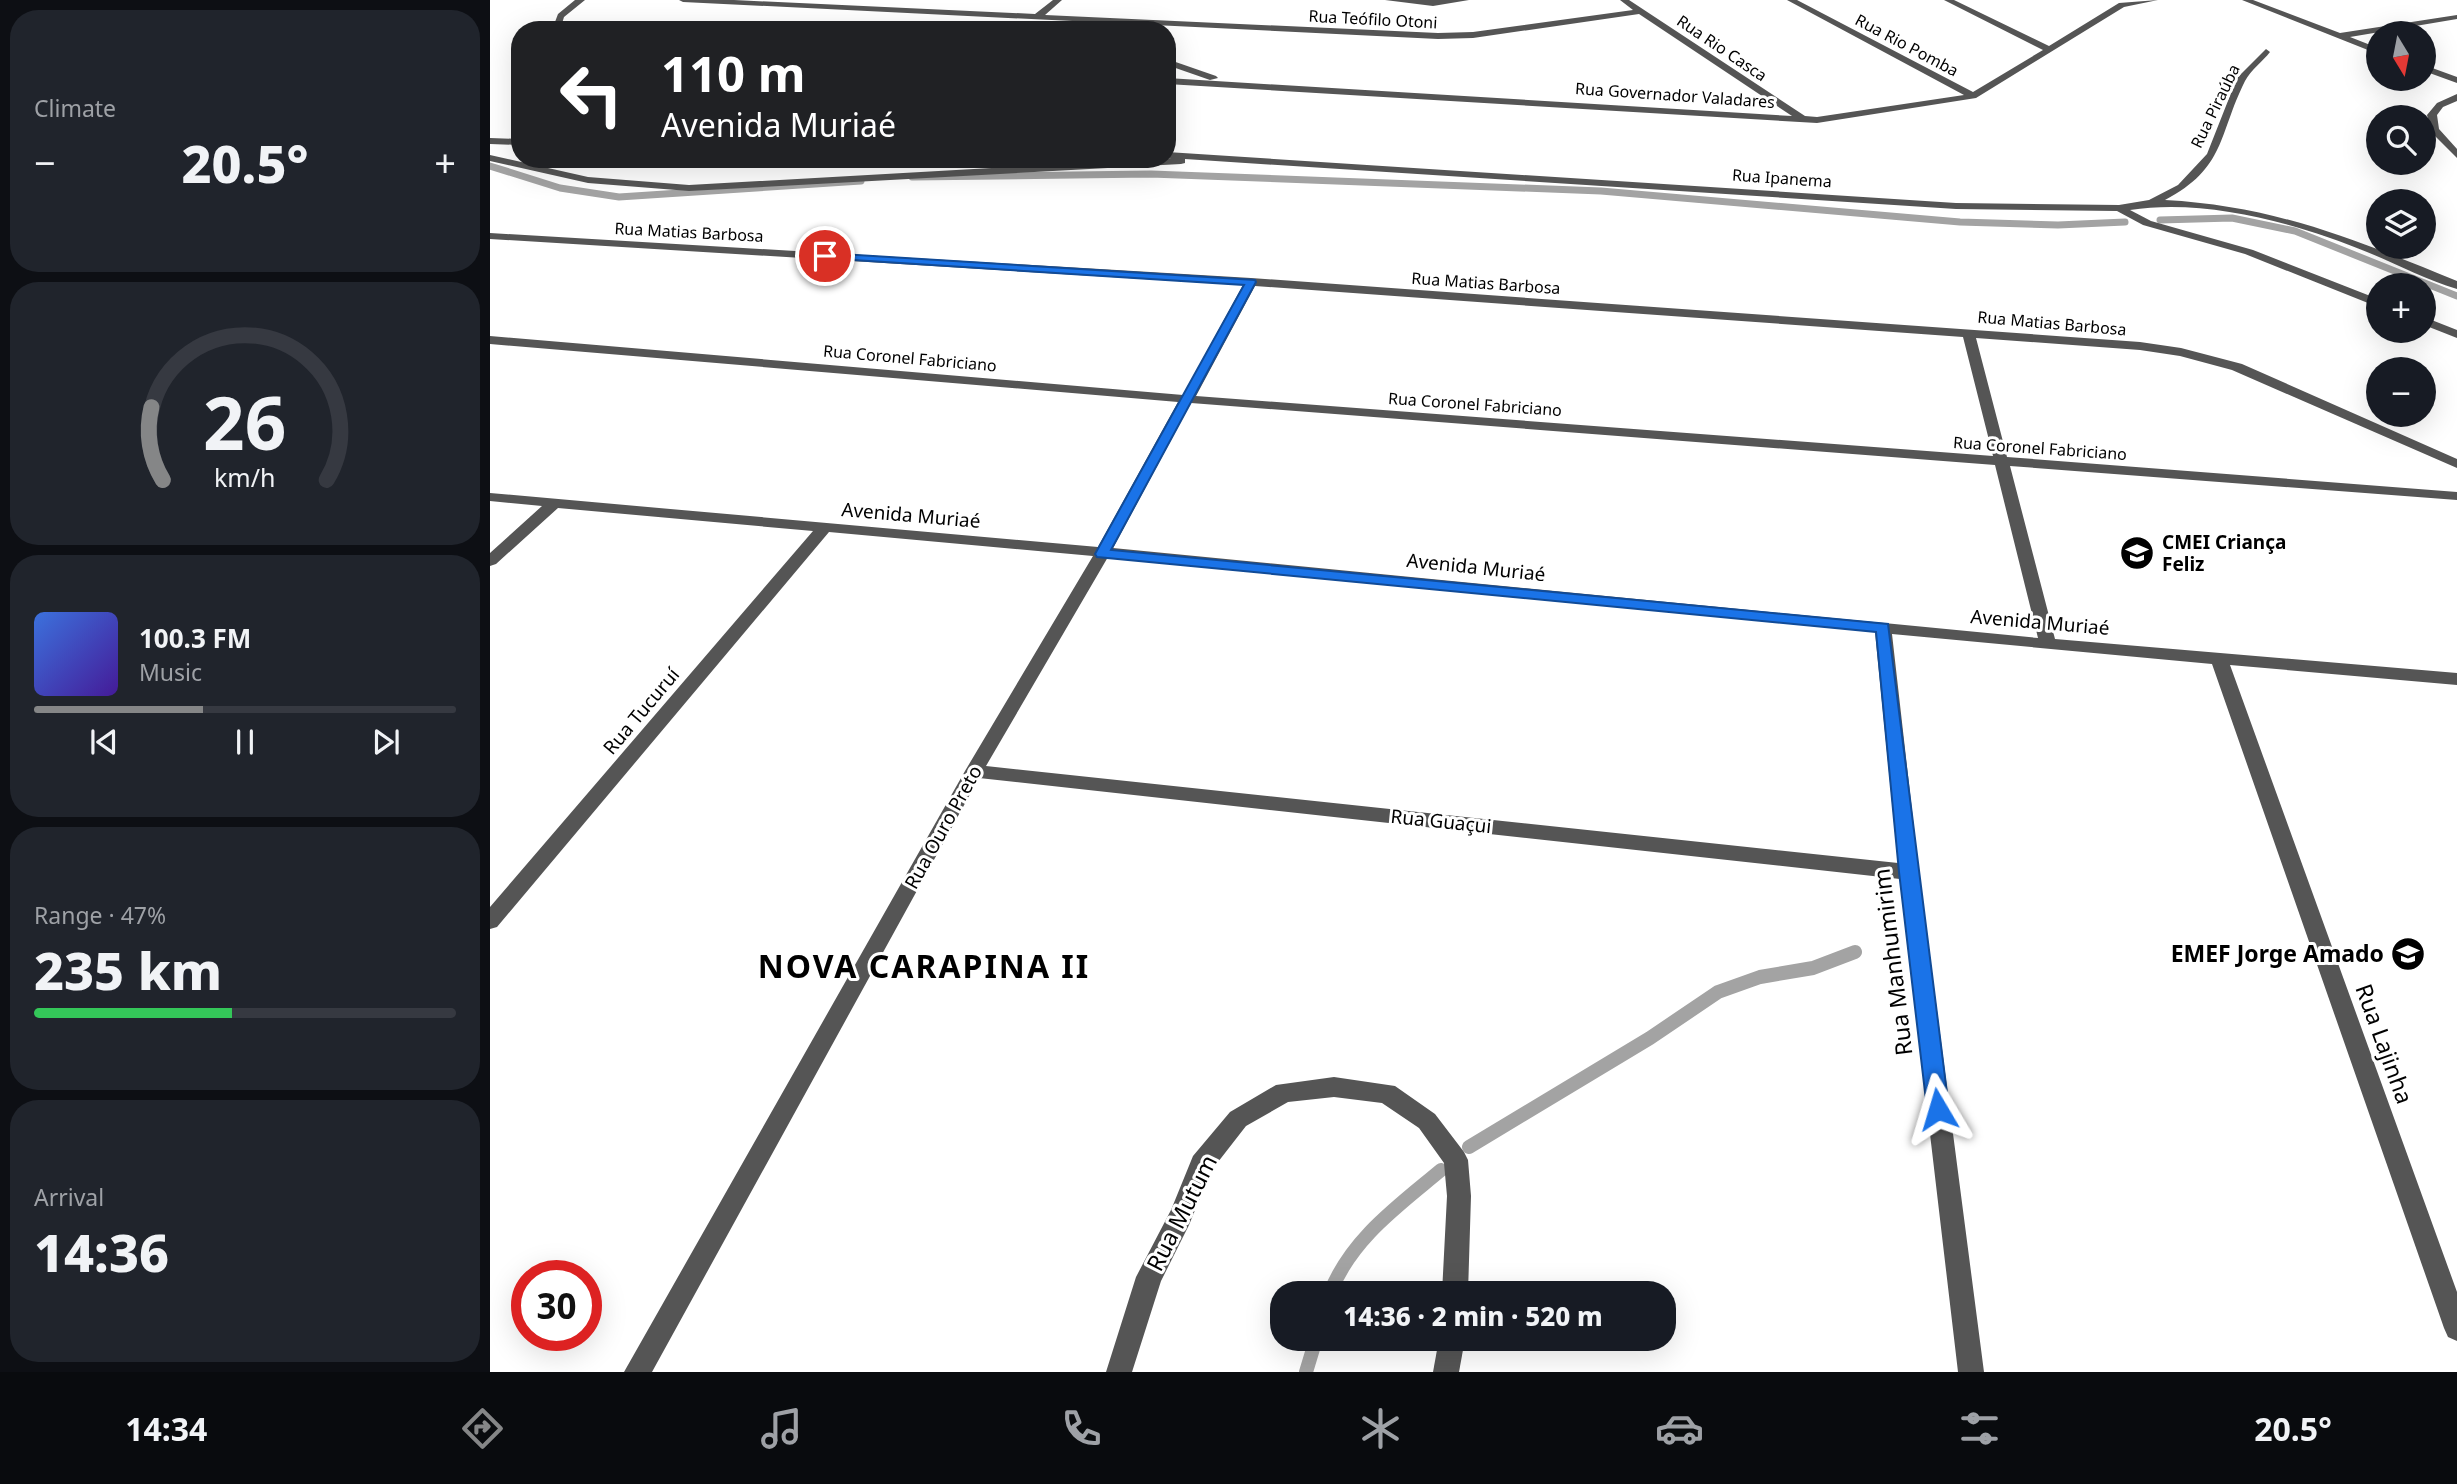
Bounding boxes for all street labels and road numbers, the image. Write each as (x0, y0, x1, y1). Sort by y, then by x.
street label: Rua Teófilo Otoni (1308, 5, 1438, 33)
street label: Rua Rio Pomba (1851, 9, 1963, 81)
street label: Rua Rio Casca (1673, 10, 1771, 86)
street label: Rua Piraúba (2185, 60, 2245, 152)
street label: Rua Governador Valadares (1574, 77, 1776, 113)
street label: Rua Ipanema (1731, 164, 1833, 192)
street label: Rua Matias Barbosa (614, 217, 764, 247)
street label: Rua Matias Barbosa (1411, 267, 1561, 299)
street label: Rua Matias Barbosa (1977, 306, 2127, 340)
street label: Rua Coronel Fabriciano (822, 339, 998, 377)
street label: Rua Coronel Fabriciano (1387, 387, 1563, 421)
street label: Rua Coronel Fabriciano (1952, 431, 2128, 465)
street label: Avenida Muriaé (840, 496, 982, 534)
street label: Avenida Muriaé (1405, 547, 1547, 587)
street label: Avenida Muriaé (1969, 603, 2111, 641)
street label: Rua Tucuruí (597, 661, 686, 760)
street label: Rua Ouro Preto (898, 760, 988, 894)
street label: Rua Guaçui (1389, 803, 1493, 839)
street label: Rua Manhumirim (1865, 867, 1919, 1057)
street label: Rua Lajinha (2348, 979, 2421, 1108)
street label: Rua Mutum (1138, 1149, 1224, 1276)

